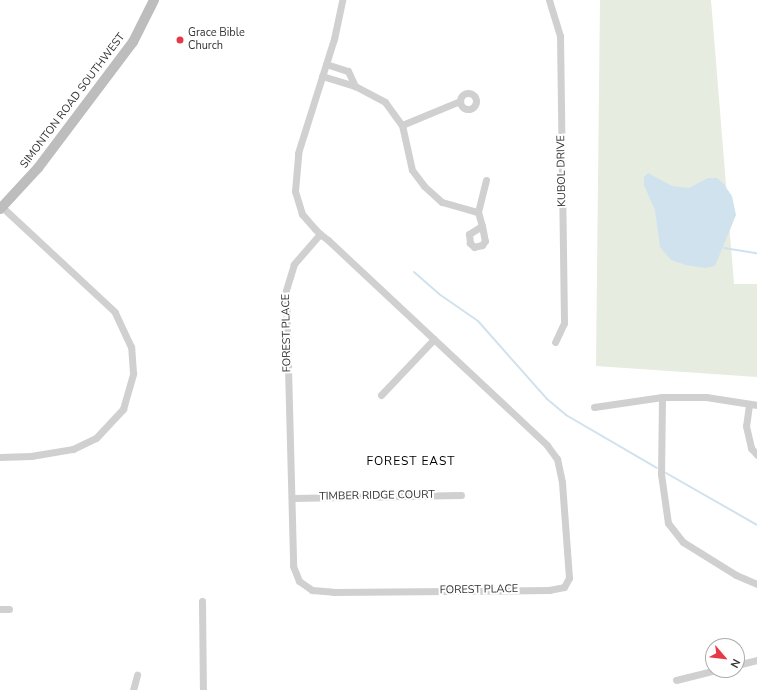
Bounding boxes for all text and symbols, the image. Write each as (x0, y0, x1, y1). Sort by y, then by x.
place label: Grace Bible Church (188, 27, 245, 53)
street label: SIMONTON ROAD SOUTHWEST (18, 31, 128, 171)
marker: Grace Bible Church (175, 35, 185, 45)
street label: KUBOL DRIVE (555, 135, 569, 207)
street label: FOREST PLACE (280, 294, 294, 372)
district label: FOREST EAST (367, 455, 455, 469)
street label: TIMBER RIDGE COURT (319, 488, 435, 504)
street label: FOREST PLACE (440, 583, 518, 597)
north arrow (705, 638, 745, 678)
text: N (727, 656, 744, 671)

